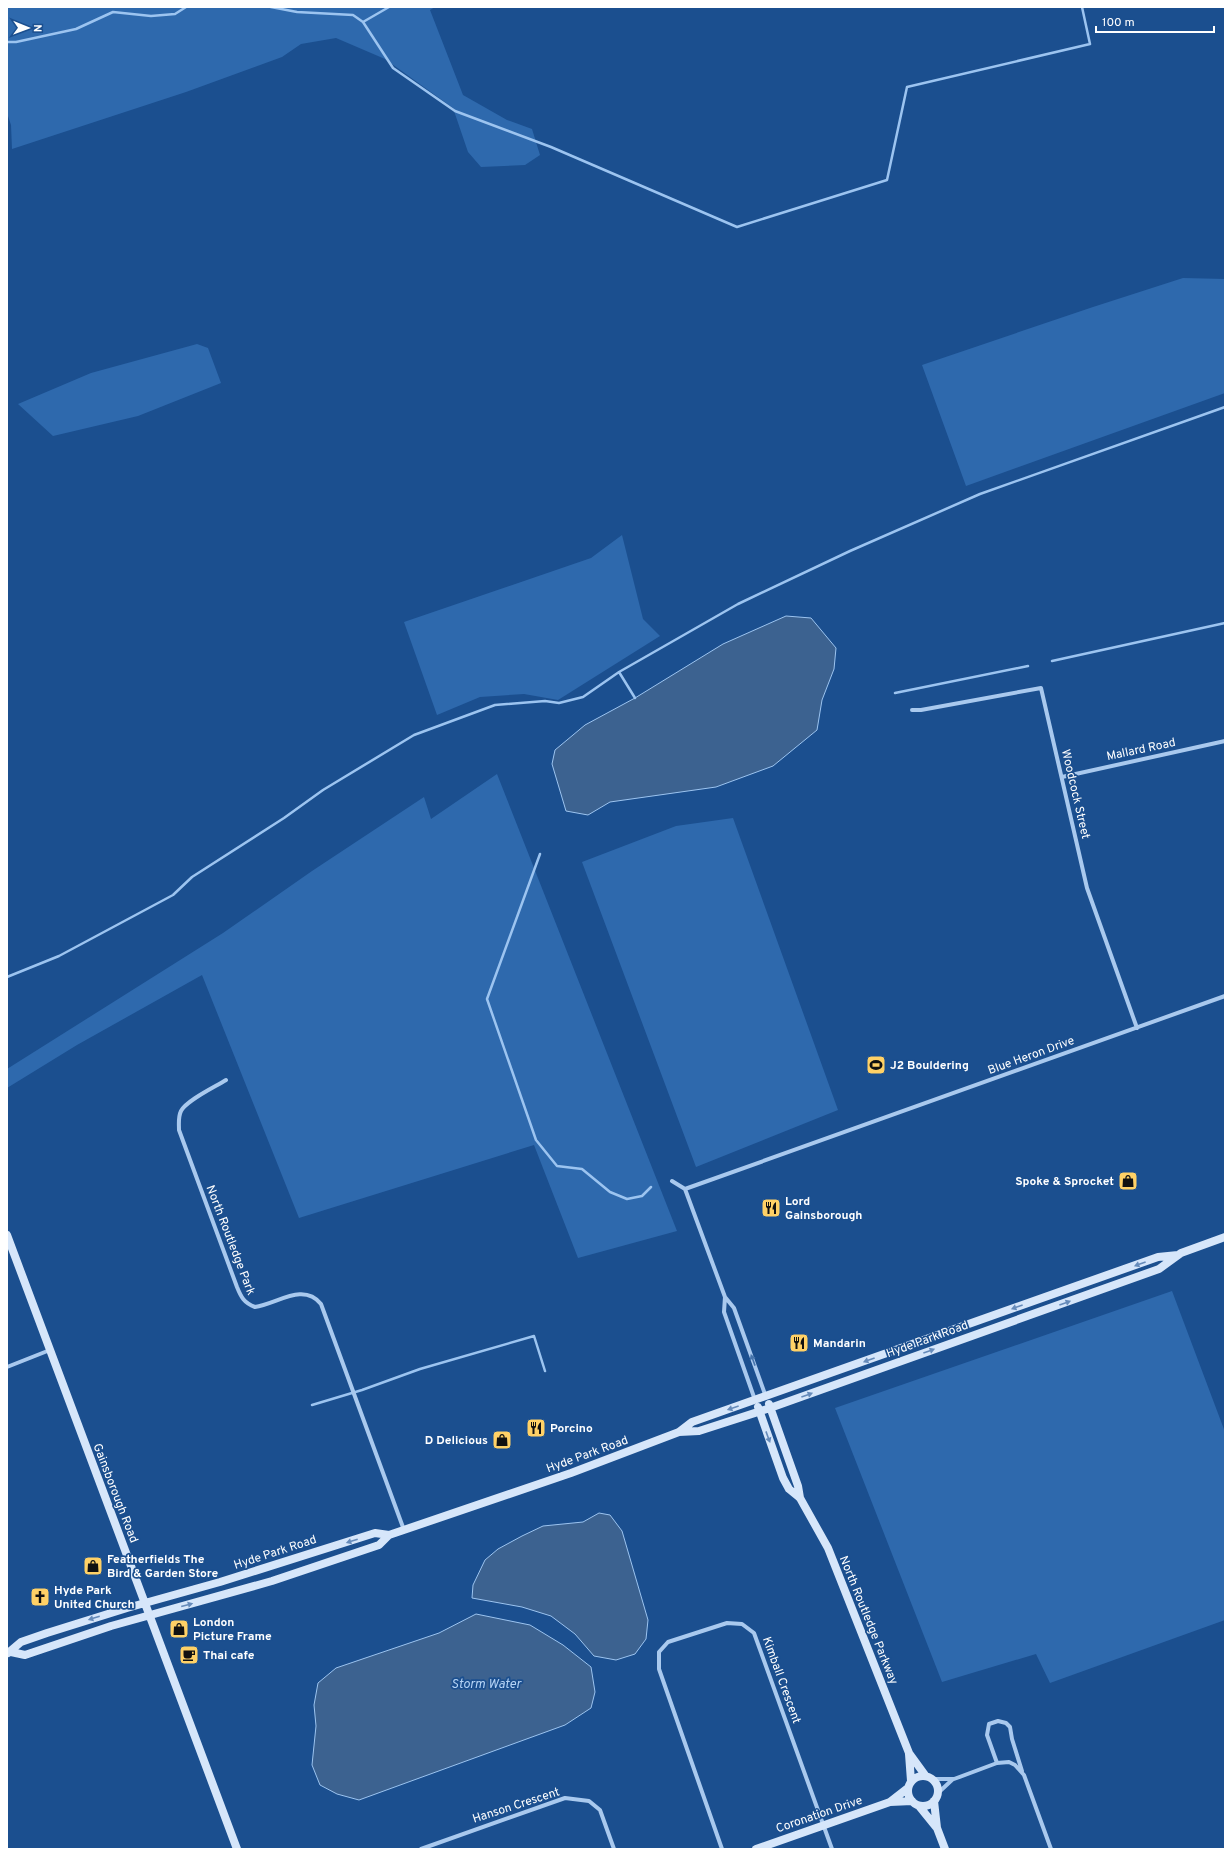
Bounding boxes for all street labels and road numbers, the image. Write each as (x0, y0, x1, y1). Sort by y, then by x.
street label: Mallard Road (1105, 735, 1177, 765)
street label: Woodcock Street (1057, 748, 1093, 841)
street label: Blue Heron Drive (986, 1033, 1077, 1079)
street label: North Routledge Park (202, 1183, 258, 1298)
street label: Hyde Park Road (884, 1318, 971, 1362)
street label: Hyde Park Road (544, 1433, 631, 1477)
street label: Gainsborough Road (89, 1441, 141, 1545)
street label: Hyde Park Road (232, 1532, 319, 1574)
street label: North Routledge Parkway (835, 1554, 901, 1687)
street label: Kimball Crescent (758, 1635, 804, 1726)
street label: Hanson Crescent (471, 1784, 562, 1828)
street label: Coronation Drive (774, 1793, 865, 1837)

